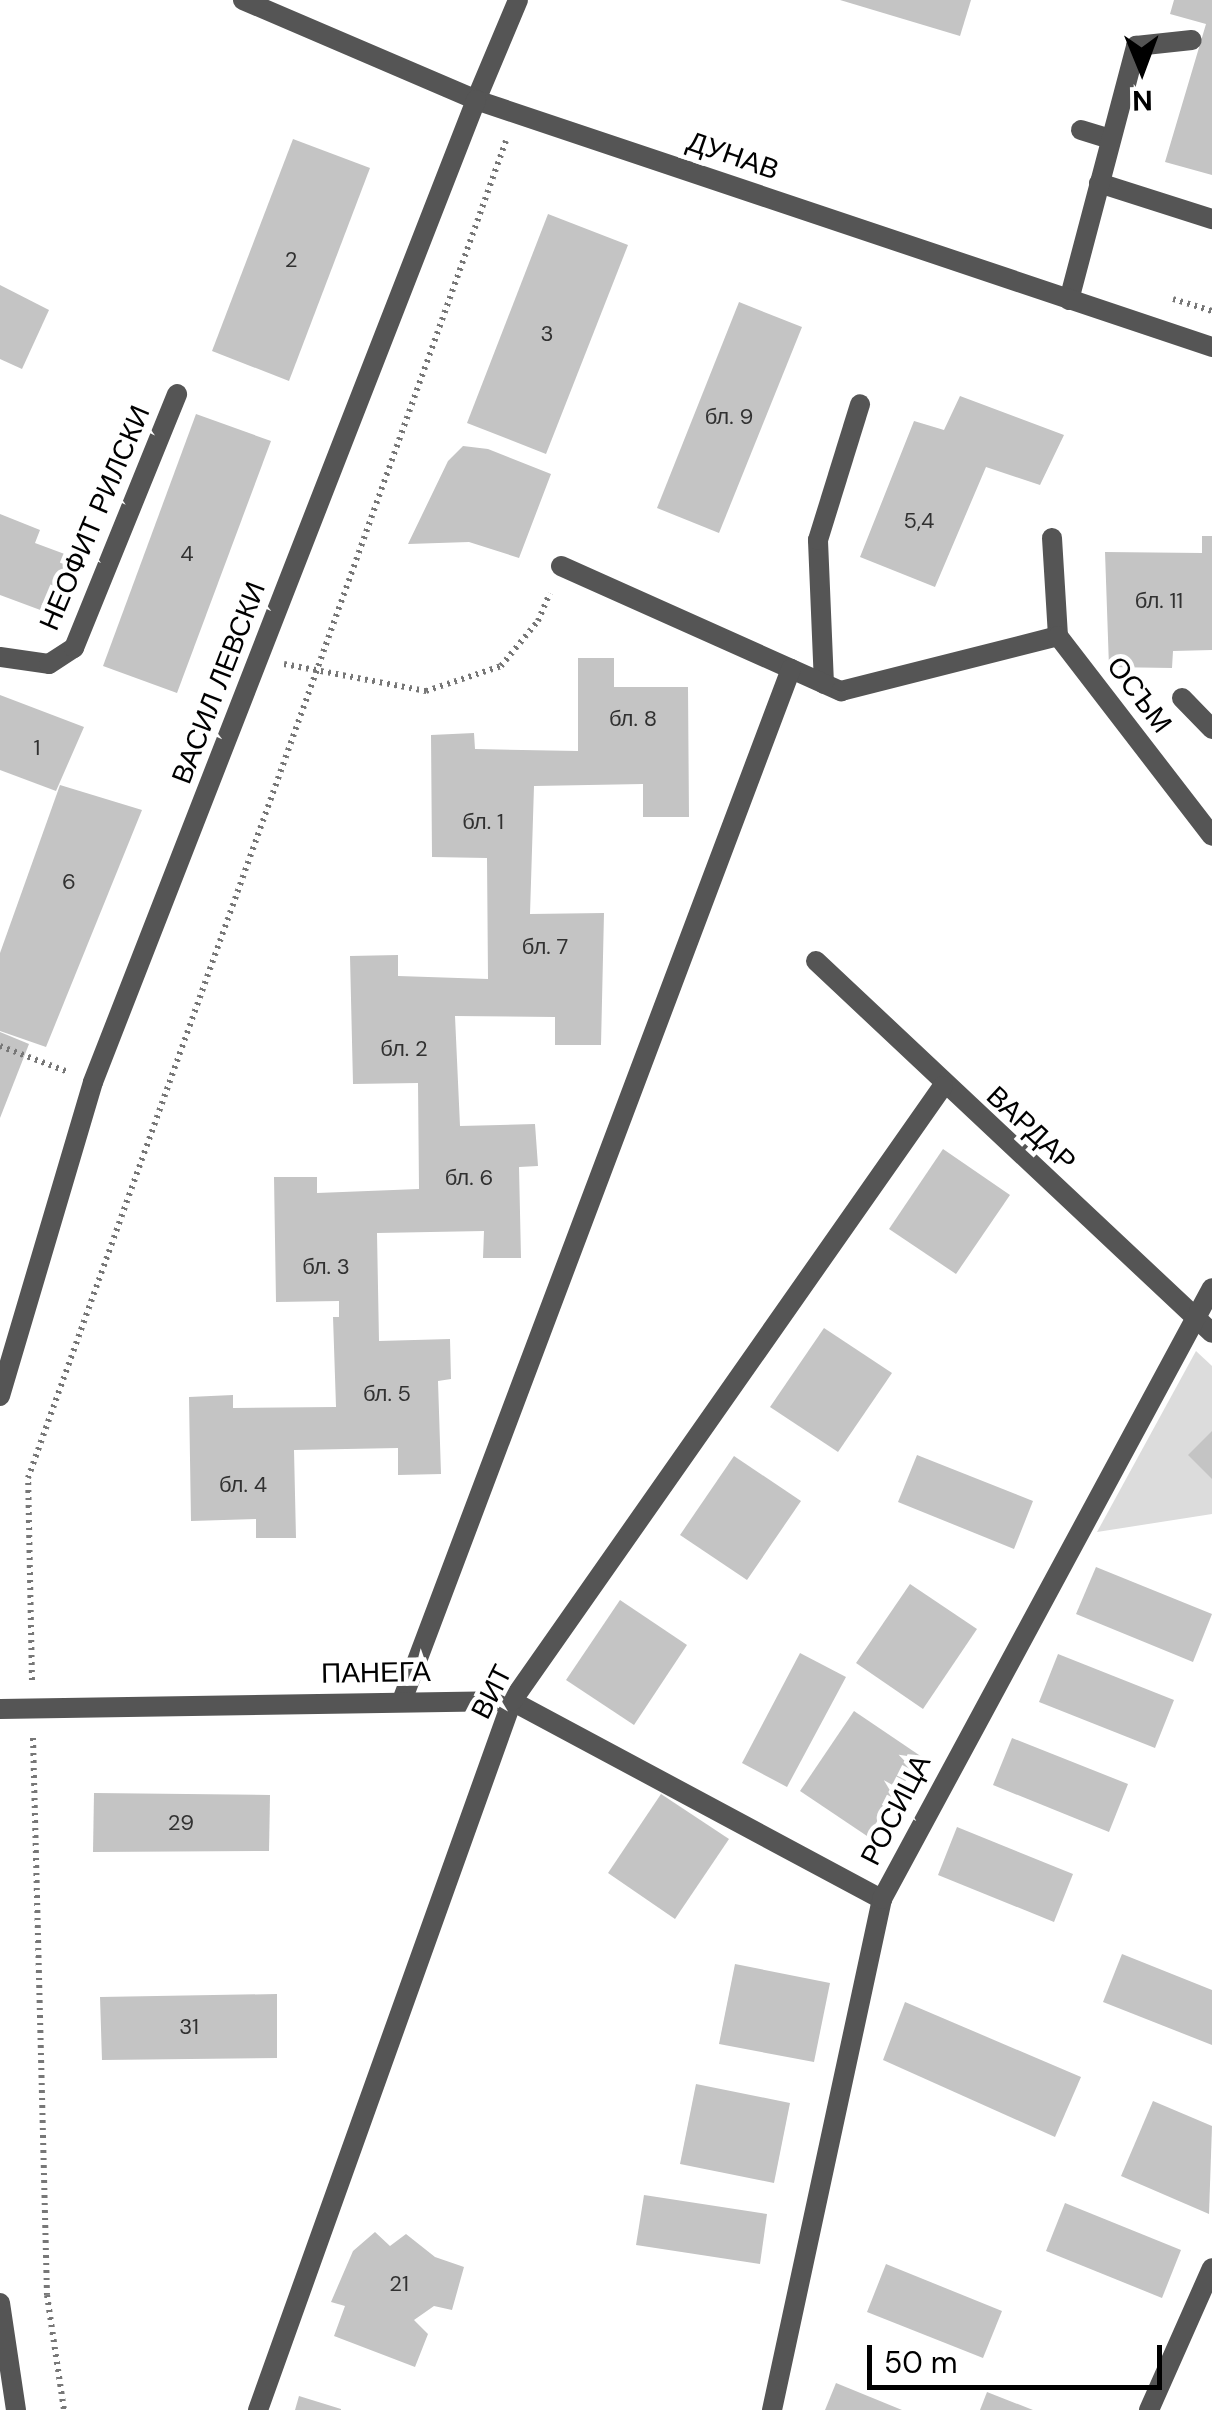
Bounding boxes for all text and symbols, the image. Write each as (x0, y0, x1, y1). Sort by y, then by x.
north arrow (1092, 20, 1192, 120)
text: N (1132, 82, 1153, 119)
street label: ДУНАВ (683, 125, 783, 187)
house number: 2 (285, 247, 297, 273)
house number: 3 (540, 321, 554, 347)
street label: НЕОФИТ РИЛСКИ (33, 401, 157, 635)
house number: бл. 9 (705, 404, 753, 430)
house number: 5,4 (904, 508, 934, 534)
house number: 4 (180, 541, 194, 567)
street label: ВАСИЛ ЛЕВСКИ (165, 577, 273, 789)
house number: бл. 11 (1135, 588, 1183, 614)
street label: ОСЪМ (1100, 650, 1178, 740)
house number: бл. 8 (609, 706, 657, 732)
house number: 1 (34, 735, 40, 761)
house number: бл. 1 (462, 809, 504, 835)
house number: 6 (62, 869, 76, 895)
house number: бл. 7 (522, 934, 568, 960)
house number: бл. 2 (380, 1036, 428, 1062)
street label: ВАРДАР (979, 1079, 1083, 1179)
house number: бл. 6 (445, 1165, 493, 1191)
house number: бл. 3 (302, 1254, 350, 1280)
house number: бл. 5 (363, 1381, 411, 1407)
house number: бл. 4 (219, 1472, 267, 1498)
street label: ПАНЕГА (321, 1655, 431, 1691)
street label: ВИТ (464, 1659, 520, 1725)
street label: РОСИЦА (854, 1749, 938, 1871)
house number: 29 (168, 1810, 194, 1836)
house number: 31 (179, 2014, 199, 2040)
house number: 21 (389, 2271, 409, 2297)
scale bar (872, 2325, 1167, 2387)
text: 50 m (884, 2343, 958, 2382)

